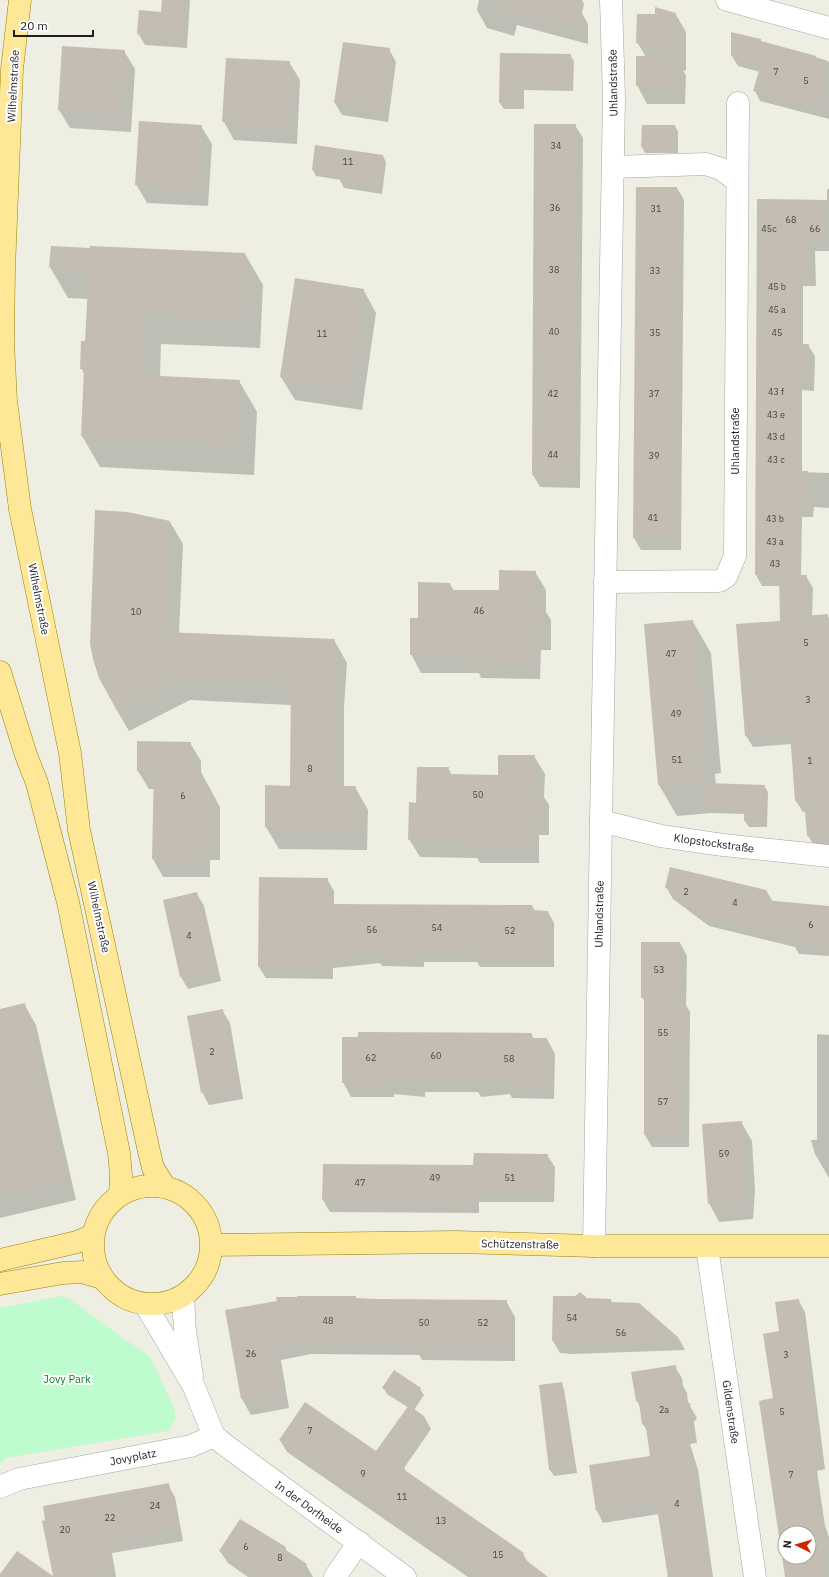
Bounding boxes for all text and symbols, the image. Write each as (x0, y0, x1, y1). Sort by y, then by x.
scale bar (14, 12, 93, 38)
text: 20 m (20, 18, 48, 33)
street label: Wilhelmstraße (4, 49, 22, 123)
street label: Uhlandstraße (605, 49, 621, 117)
house number: 7 (773, 66, 779, 77)
house number: 5 (803, 75, 809, 86)
house number: 34 (551, 140, 561, 151)
house number: 11 (343, 156, 353, 167)
house number: 36 (550, 202, 560, 213)
house number: 31 (651, 203, 661, 214)
house number: 68 (786, 214, 796, 225)
house number: 45c (761, 223, 777, 234)
house number: 66 (810, 223, 820, 234)
house number: 38 (549, 264, 559, 275)
house number: 33 (650, 265, 660, 276)
house number: 45 b (768, 281, 786, 292)
house number: 45 a (768, 304, 786, 315)
house number: 40 (549, 326, 559, 337)
house number: 35 (650, 327, 660, 338)
house number: 45 (772, 327, 782, 338)
house number: 11 (317, 328, 327, 339)
house number: 43 f (768, 386, 784, 397)
house number: 42 (548, 388, 558, 399)
house number: 37 (649, 388, 659, 399)
street label: Uhlandstraße (728, 407, 742, 475)
house number: 43 e (767, 409, 785, 420)
house number: 43 d (767, 431, 785, 442)
house number: 44 (548, 449, 558, 460)
house number: 39 (649, 450, 659, 461)
house number: 43 c (767, 454, 785, 465)
house number: 41 (648, 512, 658, 523)
house number: 43 b (766, 513, 784, 524)
house number: 43 a (766, 536, 784, 547)
house number: 43 (770, 558, 780, 569)
street label: Wilhelmstraße (25, 562, 53, 636)
house number: 46 (474, 605, 484, 616)
house number: 10 (131, 606, 141, 617)
house number: 5 (803, 637, 809, 648)
house number: 47 (666, 648, 676, 659)
house number: 3 (805, 694, 811, 705)
house number: 49 (671, 708, 681, 719)
house number: 51 (672, 754, 682, 765)
house number: 1 (807, 755, 813, 766)
house number: 8 (307, 763, 313, 774)
house number: 50 (473, 789, 483, 800)
house number: 6 (180, 790, 186, 801)
street label: Klopstockstraße (673, 830, 755, 856)
street label: Wilhelmstraße (85, 880, 113, 954)
street label: Uhlandstraße (591, 880, 607, 948)
house number: 2 (683, 886, 689, 897)
house number: 4 (732, 897, 738, 908)
house number: 6 (808, 919, 814, 930)
house number: 54 (432, 922, 442, 933)
house number: 56 (367, 924, 377, 935)
house number: 52 (505, 925, 515, 936)
house number: 4 (186, 930, 192, 941)
house number: 53 (654, 964, 664, 975)
house number: 55 (658, 1027, 668, 1038)
house number: 2 (209, 1046, 215, 1057)
house number: 60 (431, 1050, 441, 1061)
house number: 62 (366, 1052, 376, 1063)
house number: 58 (504, 1053, 514, 1064)
house number: 57 (658, 1096, 668, 1107)
house number: 59 (719, 1148, 729, 1159)
house number: 49 (430, 1172, 440, 1183)
house number: 51 (505, 1172, 515, 1183)
house number: 47 (355, 1177, 365, 1188)
street label: Schützenstraße (481, 1236, 559, 1252)
house number: 54 (567, 1312, 577, 1323)
house number: 48 (323, 1315, 333, 1326)
house number: 50 (419, 1317, 429, 1328)
house number: 52 (478, 1317, 488, 1328)
house number: 56 (616, 1327, 626, 1338)
house number: 26 (246, 1348, 256, 1359)
house number: 3 (783, 1349, 789, 1360)
park label: Jovy Park (43, 1372, 91, 1386)
street label: Gildenstraße (720, 1379, 742, 1445)
house number: 2a (659, 1404, 669, 1415)
house number: 5 (779, 1406, 785, 1417)
house number: 7 (307, 1425, 313, 1436)
street label: Jovyplatz (109, 1446, 157, 1468)
house number: 9 (360, 1468, 366, 1479)
house number: 7 (788, 1469, 794, 1480)
street label: In der Dorfheide (272, 1478, 346, 1536)
house number: 11 (397, 1491, 407, 1502)
house number: 4 (674, 1498, 680, 1509)
house number: 24 (150, 1500, 160, 1511)
house number: 22 (105, 1512, 115, 1523)
house number: 13 (436, 1515, 446, 1526)
house number: 20 (60, 1524, 70, 1535)
north arrow (777, 1525, 817, 1565)
text: N (780, 1540, 794, 1549)
house number: 6 (243, 1541, 249, 1552)
house number: 15 (493, 1549, 503, 1560)
house number: 8 (277, 1552, 283, 1563)

